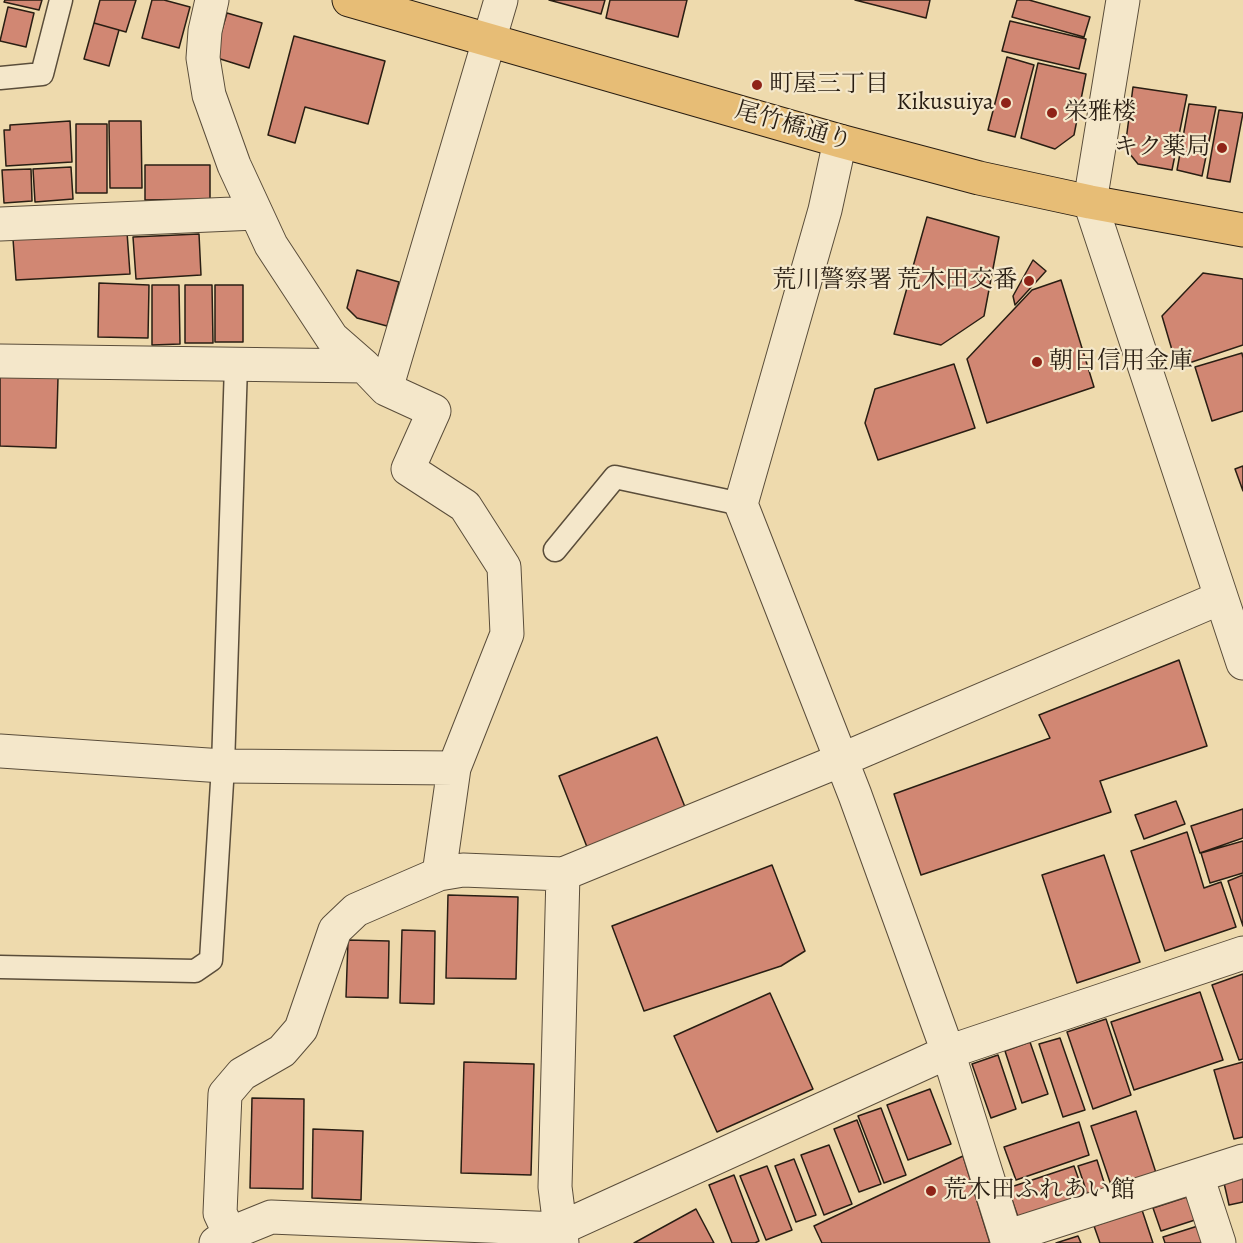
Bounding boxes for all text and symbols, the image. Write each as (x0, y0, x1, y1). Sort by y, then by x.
place label: 町屋三丁目 (769, 71, 889, 99)
marker: 町屋三丁目 (750, 78, 764, 92)
place label: Kikusuiya (896, 89, 994, 117)
marker: Kikusuiya (999, 96, 1013, 110)
street label: 尾竹橋通り (731, 97, 855, 157)
place label: 栄雅楼 (1064, 99, 1136, 127)
marker: 栄雅楼 (1045, 106, 1059, 120)
place label: キク薬局 (1114, 134, 1210, 162)
marker: キク薬局 (1215, 141, 1229, 155)
place label: 荒川警察署 荒木田交番 (772, 267, 1017, 295)
marker: 荒川警察署 荒木田交番 (1022, 274, 1036, 288)
place label: 朝日信用金庫 (1049, 348, 1193, 376)
marker: 朝日信用金庫 (1030, 355, 1044, 369)
place label: 荒木田ふれあい館 (943, 1177, 1135, 1205)
marker: 荒木田ふれあい館 (924, 1184, 938, 1198)

